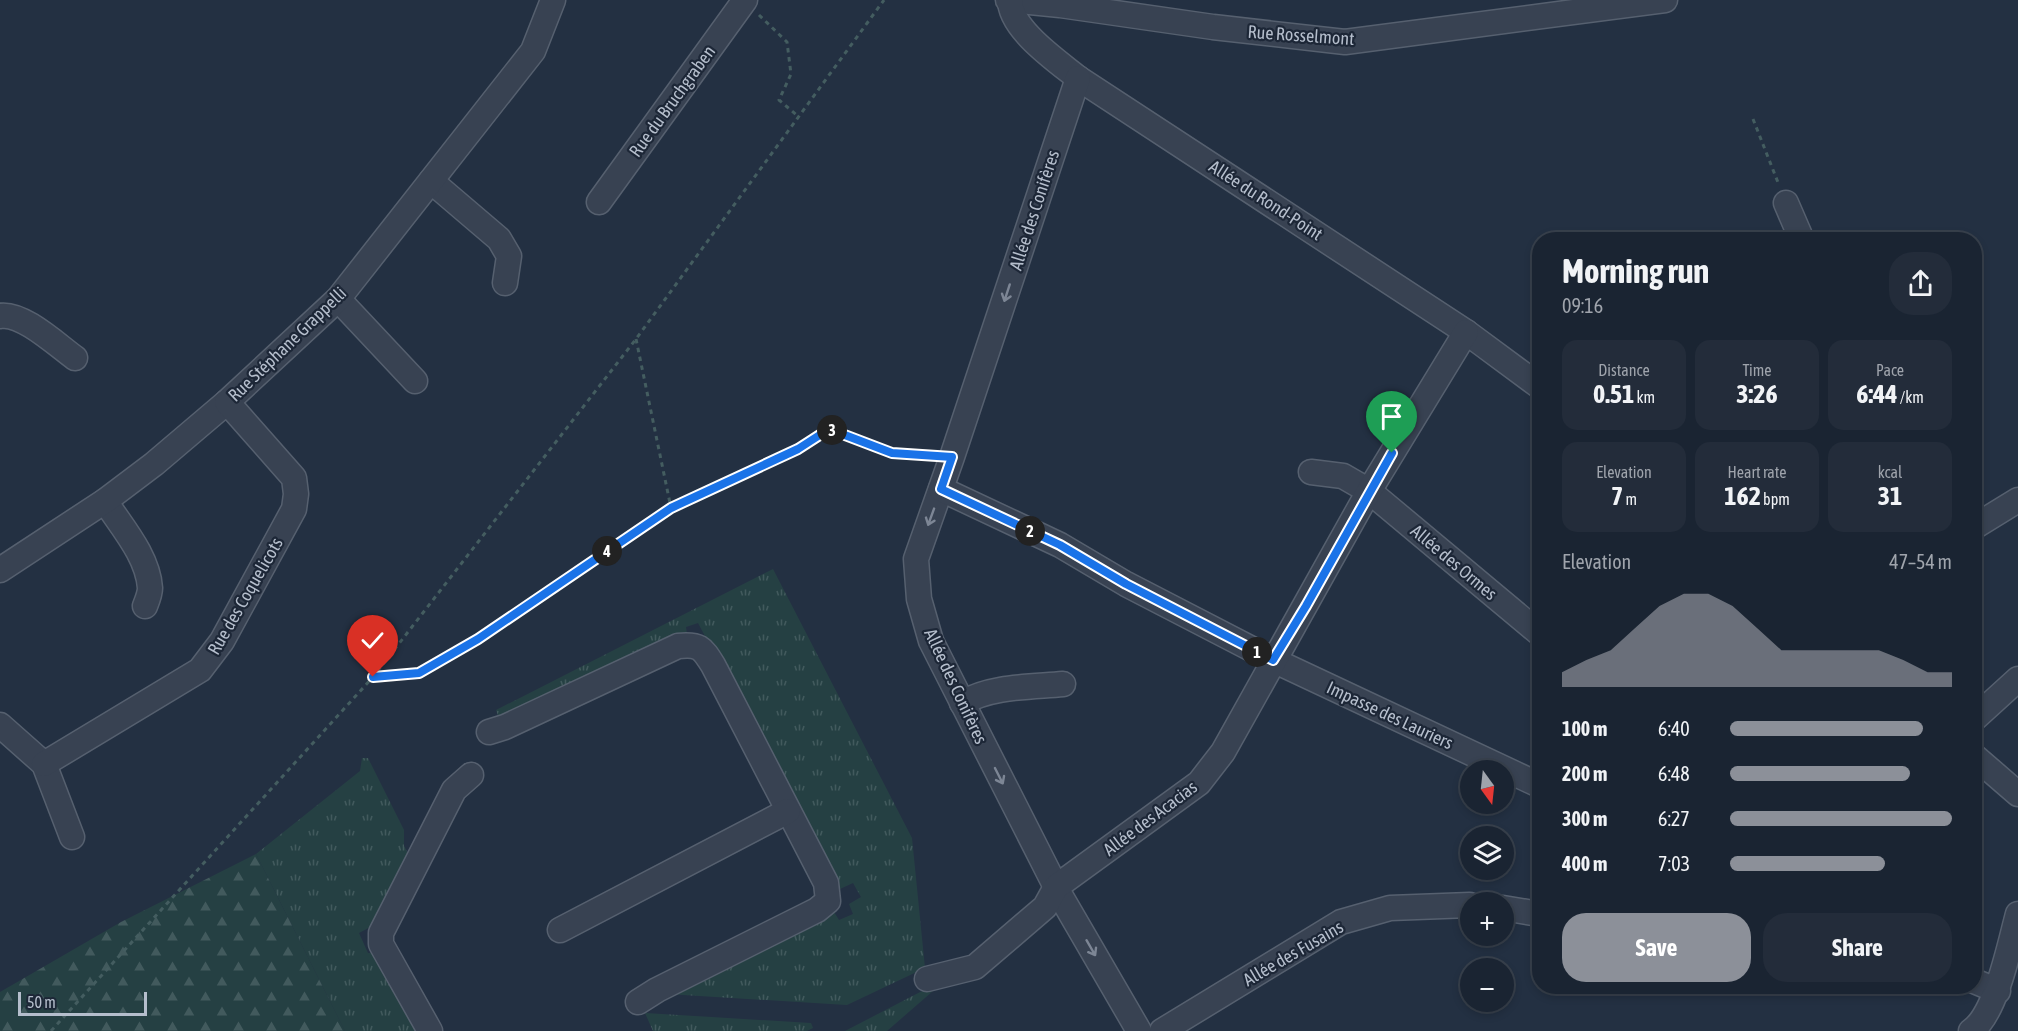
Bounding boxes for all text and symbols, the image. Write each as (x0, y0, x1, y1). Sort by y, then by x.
street label: Rue Rosselmont (1247, 21, 1355, 49)
street label: Rue du Bruchgraben (625, 41, 719, 161)
street label: Allée des Conifères (1005, 147, 1063, 273)
street label: Allée du Rond-Point (1205, 156, 1327, 244)
text: Morning run (1562, 252, 1709, 290)
button: share (1889, 252, 1952, 315)
street label: Rue Stéphane Grappelli (224, 282, 350, 406)
one-way arrow (1001, 283, 1012, 302)
text: 09:16 (1562, 294, 1603, 317)
text: Distance (1598, 361, 1650, 379)
text: Time (1742, 361, 1772, 379)
text: Pace (1876, 361, 1904, 379)
text: 0.51 (1593, 379, 1634, 409)
text: 3:26 (1736, 379, 1778, 409)
text: 6:44 (1856, 379, 1898, 409)
text: km (1634, 388, 1655, 406)
text: /km (1898, 388, 1924, 406)
pin (1366, 391, 1417, 453)
icon: arrive (1375, 400, 1408, 433)
pin: 3 (817, 415, 847, 445)
text: 3 (828, 421, 836, 439)
text: Elevation (1596, 463, 1652, 481)
text: Heart rate (1728, 463, 1786, 481)
text: kcal (1878, 463, 1902, 481)
text: 7 (1611, 481, 1623, 511)
text: 162 (1724, 481, 1761, 511)
text: 31 (1878, 481, 1902, 511)
text: m (1623, 490, 1637, 508)
text: bpm (1761, 490, 1790, 508)
one-way arrow (925, 507, 936, 526)
pin: 2 (1015, 516, 1045, 546)
street label: Allée des Ormes (1407, 520, 1501, 604)
text: 2 (1026, 522, 1034, 540)
street label: Rue des Coquelicots (203, 534, 287, 658)
pin: 4 (592, 536, 622, 566)
text: 4 (603, 542, 611, 560)
text: Elevation (1562, 550, 1631, 573)
text: 47–54 m (1889, 550, 1952, 573)
pin (347, 615, 398, 677)
icon: check (356, 624, 389, 657)
street label: Allée des Conifères (920, 625, 992, 747)
pin: 1 (1242, 637, 1272, 667)
text: 1 (1253, 643, 1261, 661)
street label: Impasse des Lauriers (1324, 677, 1456, 753)
text: 100 m (1562, 717, 1607, 740)
text: 6:40 (1658, 717, 1690, 740)
north arrow (1460, 760, 1514, 814)
map controls (1460, 760, 1514, 1012)
text: 200 m (1562, 762, 1607, 785)
text: 6:48 (1658, 762, 1690, 785)
one-way arrow (994, 766, 1006, 784)
street label: Allée des Acacias (1099, 776, 1201, 860)
text: 300 m (1562, 807, 1607, 830)
text: 6:27 (1658, 807, 1690, 830)
button: layers (1460, 826, 1514, 880)
text: 400 m (1562, 852, 1607, 875)
text: 7:03 (1658, 852, 1690, 875)
button: + (1460, 892, 1514, 946)
button: Save (1562, 913, 1751, 982)
button: Share (1763, 913, 1952, 982)
street label: Allée des Fusains (1239, 916, 1347, 990)
one-way arrow (1085, 939, 1097, 956)
button: − (1460, 958, 1514, 1012)
scale bar (18, 989, 147, 1016)
text: 50 m (27, 993, 56, 1011)

